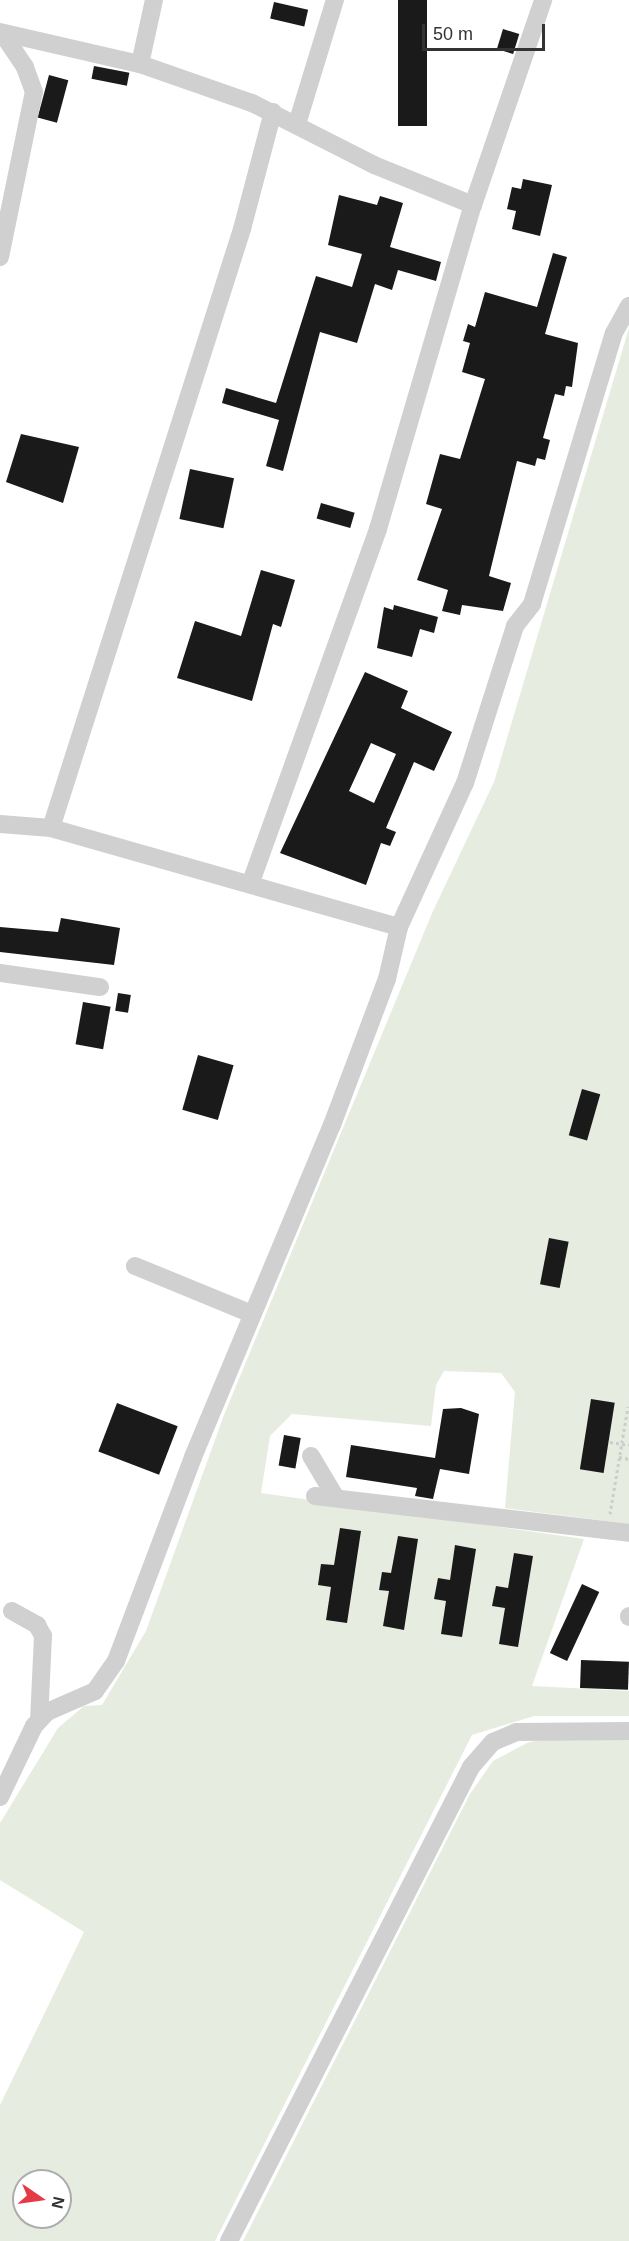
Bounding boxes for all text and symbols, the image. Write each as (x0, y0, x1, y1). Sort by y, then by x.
scale bar (425, 12, 548, 50)
text: 50 m (433, 24, 473, 44)
north arrow (12, 2169, 72, 2229)
text: N (48, 2195, 68, 2210)

